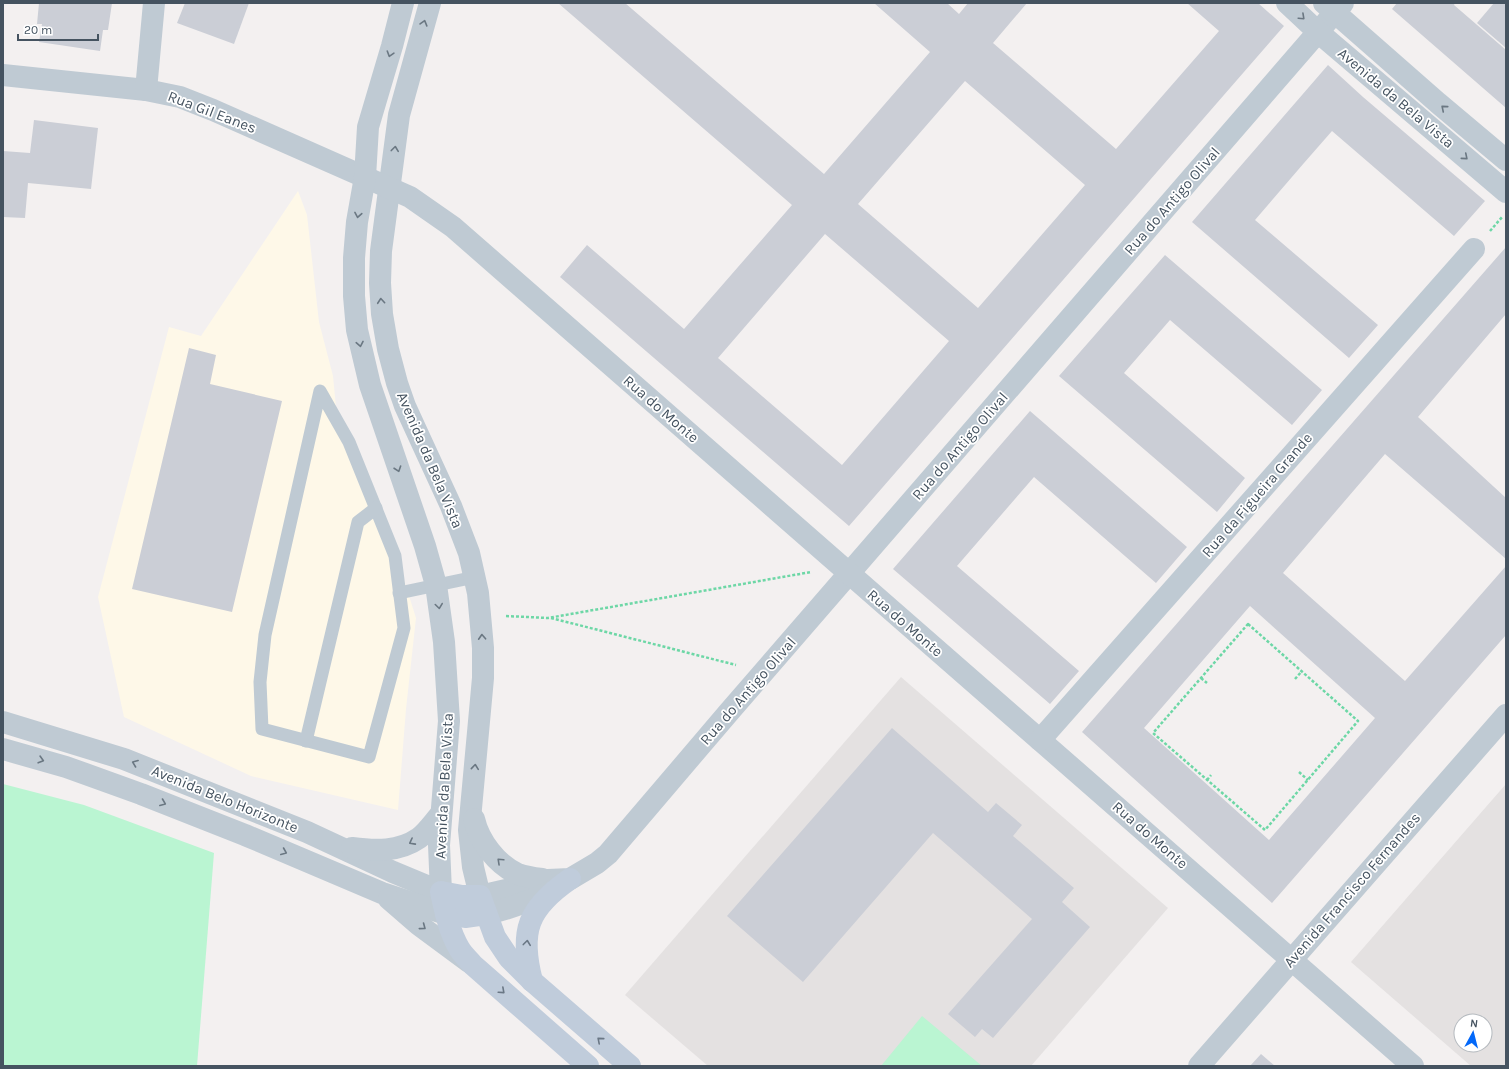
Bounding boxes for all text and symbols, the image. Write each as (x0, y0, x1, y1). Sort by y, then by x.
one-way arrow (1297, 12, 1305, 20)
scale bar (18, 16, 98, 42)
one-way arrow (419, 19, 428, 26)
text: 20 m (24, 23, 52, 37)
street label: Avenida da Bela Vista (1334, 44, 1458, 152)
one-way arrow (386, 51, 395, 58)
street label: Rua Gil Eanes (165, 87, 259, 137)
one-way arrow (1441, 105, 1449, 112)
street label: Rua do Antigo Olival (1120, 143, 1224, 259)
one-way arrow (390, 146, 399, 152)
one-way arrow (1460, 152, 1467, 159)
one-way arrow (354, 212, 363, 218)
one-way arrow (377, 298, 386, 304)
one-way arrow (355, 341, 364, 348)
street label: Rua do Monte (620, 371, 702, 447)
street label: Rua do Antigo Olival (908, 388, 1012, 504)
street label: Avenida da Bela Vista (393, 389, 467, 531)
street label: Rua da Figueira Grande (1198, 429, 1316, 561)
one-way arrow (393, 465, 402, 472)
street label: Rua do Monte (864, 585, 946, 661)
one-way arrow (434, 603, 443, 609)
street label: Rua do Antigo Olival (696, 633, 800, 749)
one-way arrow (478, 634, 487, 640)
street label: Avenida da Bela Vista (431, 713, 457, 859)
one-way arrow (37, 755, 44, 764)
one-way arrow (132, 760, 139, 768)
street label: Avenida Belo Horizonte (149, 761, 301, 837)
one-way arrow (470, 763, 479, 770)
street label: Rua do Monte (1109, 797, 1191, 873)
one-way arrow (160, 798, 167, 806)
street label: Avenida Francisco Fernandes (1280, 809, 1424, 971)
one-way arrow (409, 837, 416, 844)
one-way arrow (280, 847, 287, 855)
one-way arrow (497, 858, 505, 866)
one-way arrow (418, 923, 425, 930)
one-way arrow (522, 940, 531, 946)
one-way arrow (497, 986, 504, 993)
north arrow (1453, 1013, 1493, 1053)
text: N (1469, 1017, 1479, 1031)
one-way arrow (597, 1038, 605, 1045)

